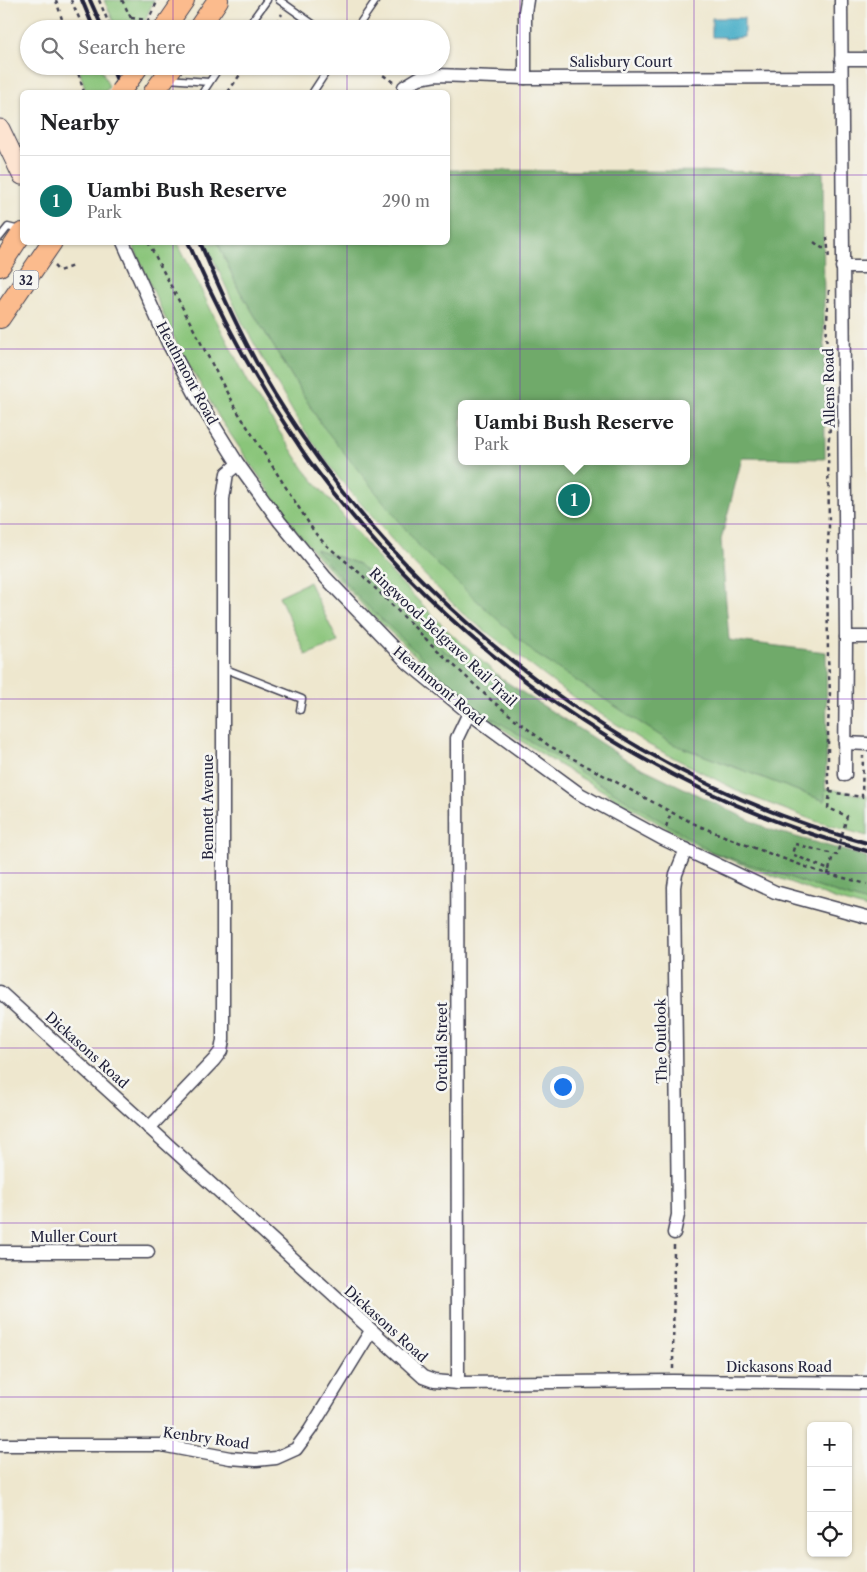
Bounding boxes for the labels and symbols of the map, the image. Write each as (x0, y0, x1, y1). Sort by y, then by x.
street label: Salisbury Court (569, 53, 673, 71)
road number: 32 (14, 270, 38, 290)
street label: Heathmont Road (152, 318, 222, 428)
street label: Allens Road (819, 348, 839, 429)
pin: 1 (558, 481, 590, 519)
street label: Ringwood-Belgrave Rail Trail (365, 564, 521, 710)
street label: Heathmont Road (389, 642, 489, 730)
street label: Bennett Avenue (199, 754, 217, 860)
street label: The Outlook (651, 997, 671, 1084)
street label: Orchid Street (433, 1002, 451, 1092)
street label: Dickasons Road (42, 1008, 133, 1092)
your location (550, 1074, 576, 1100)
street label: Muller Court (31, 1228, 117, 1246)
street label: Dickasons Road (341, 1282, 432, 1366)
street label: Dickasons Road (726, 1358, 832, 1376)
street label: Kenbry Road (162, 1423, 251, 1453)

